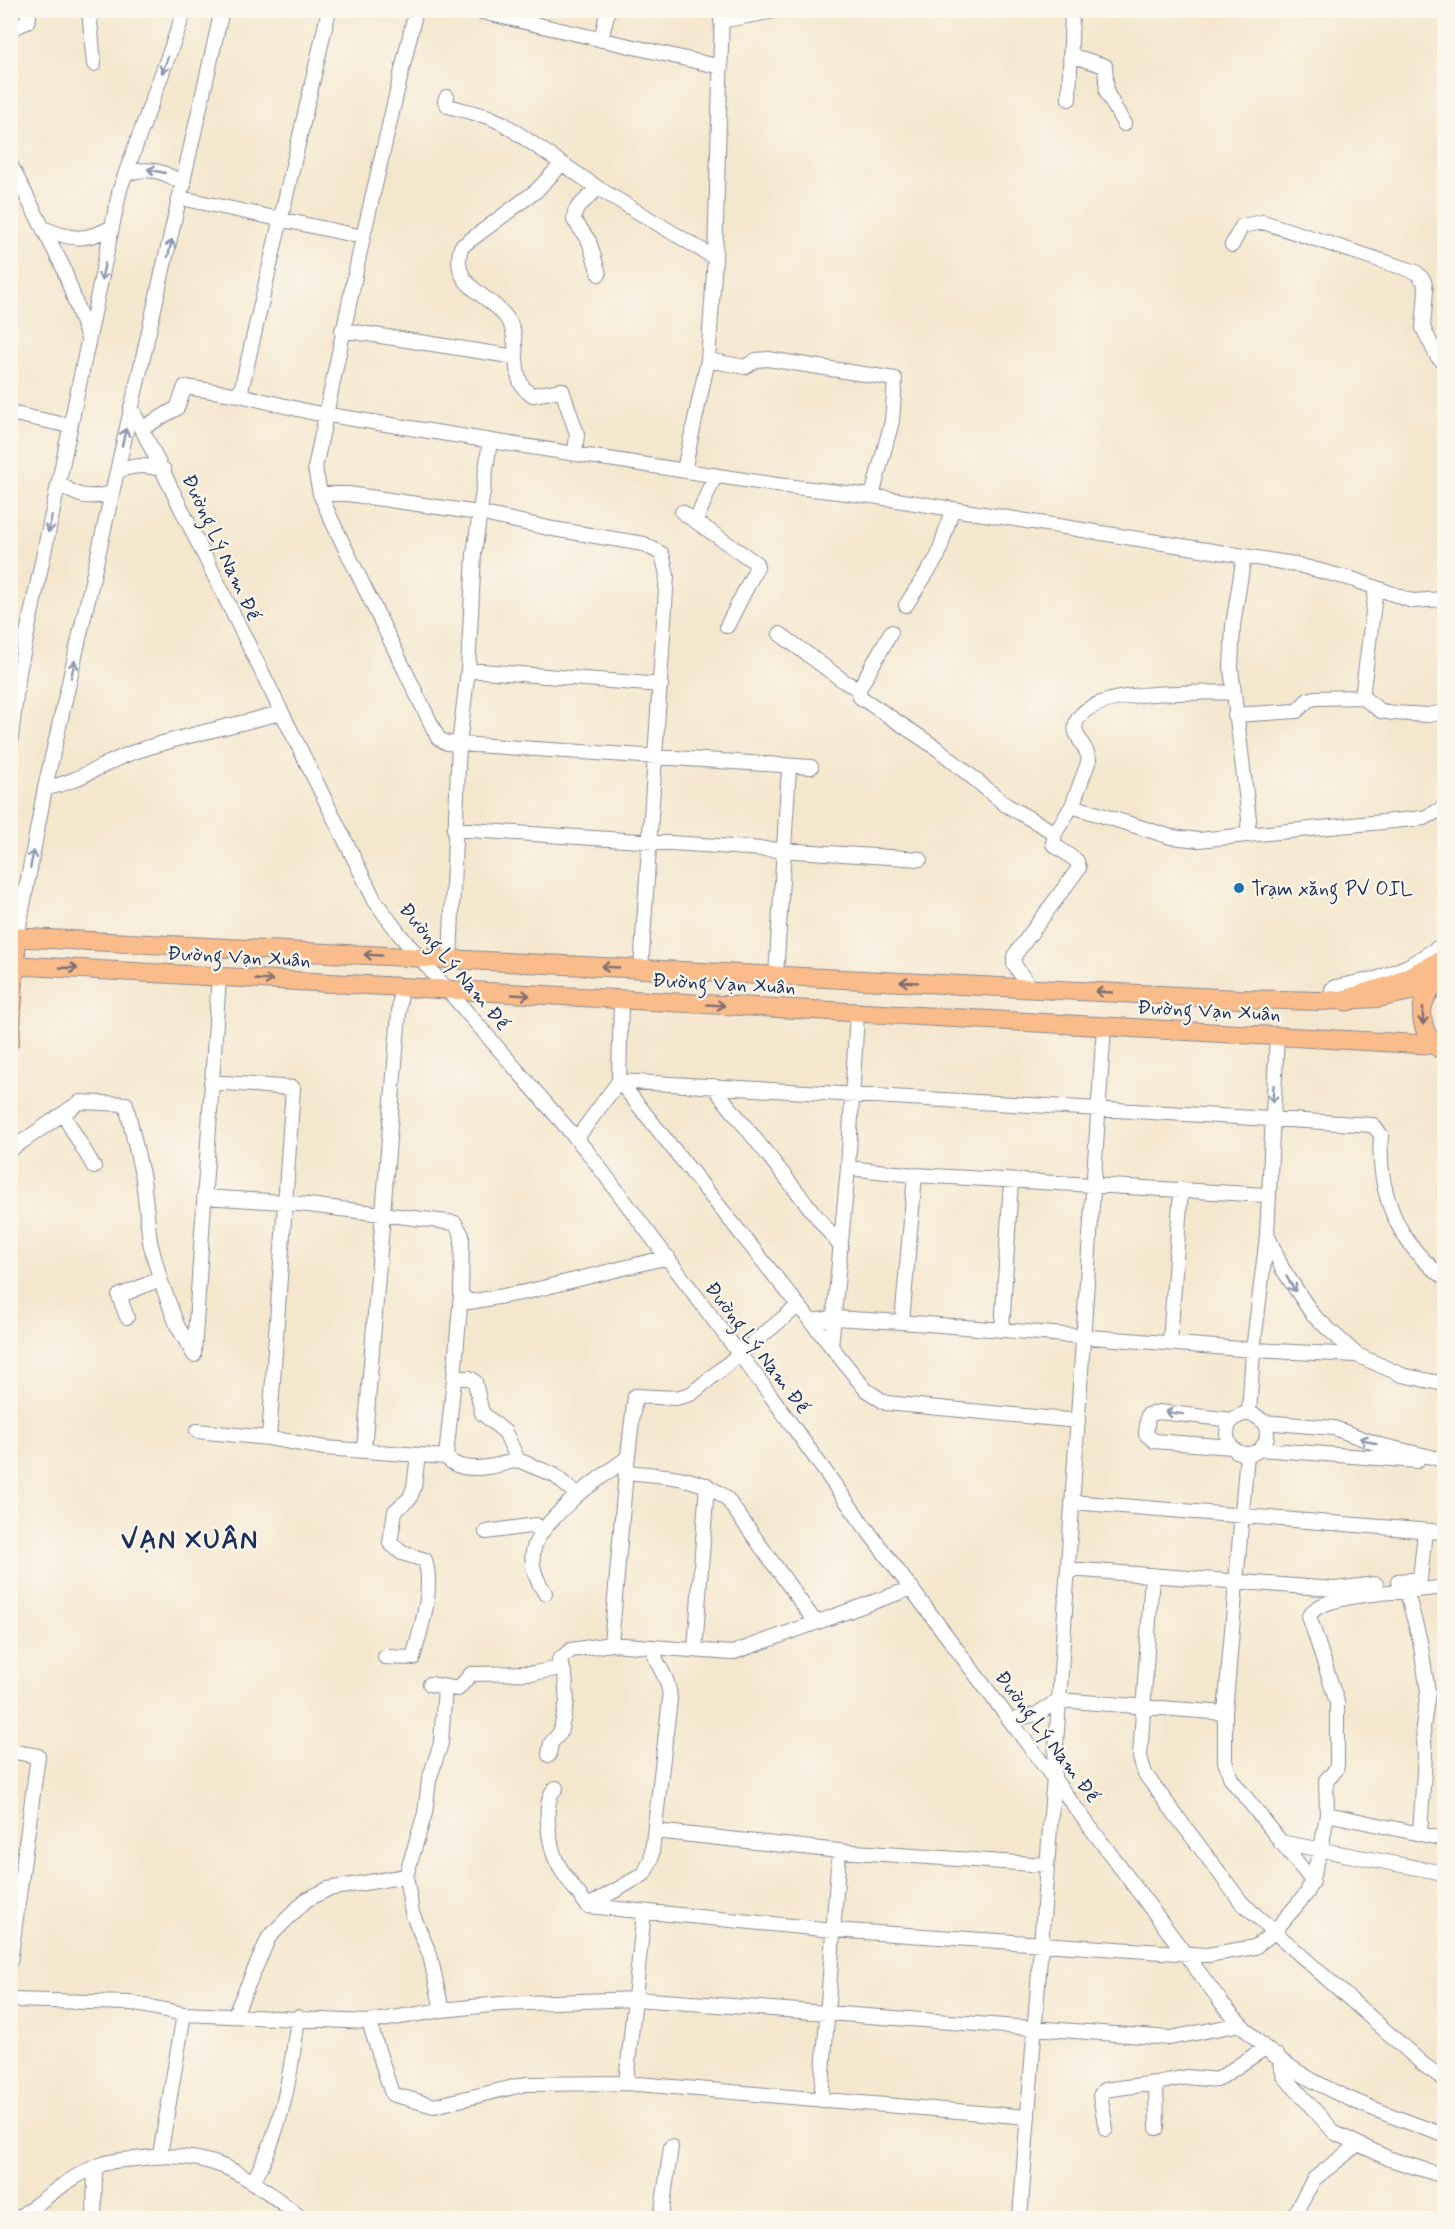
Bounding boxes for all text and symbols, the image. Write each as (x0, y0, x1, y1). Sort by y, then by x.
one-way arrow (159, 56, 170, 74)
one-way arrow (147, 165, 166, 177)
one-way arrow (164, 238, 176, 257)
one-way arrow (97, 261, 108, 281)
one-way arrow (119, 428, 131, 447)
street label: Đường Lý Nam Đế (173, 470, 267, 627)
one-way arrow (44, 514, 55, 533)
one-way arrow (68, 659, 79, 679)
one-way arrow (27, 850, 38, 869)
place label: Trạm xăng PV OIL (1251, 876, 1413, 905)
marker: Trạm xăng PV OIL (1232, 881, 1246, 895)
street label: Đường Lý Nam Đế (391, 897, 516, 1038)
street label: Đường Vạn Xuân (166, 940, 311, 977)
one-way arrow (364, 950, 384, 961)
one-way arrow (600, 962, 620, 973)
one-way arrow (58, 963, 78, 974)
street label: Đường Vạn Xuân (651, 967, 796, 1004)
one-way arrow (253, 975, 273, 986)
one-way arrow (900, 977, 920, 988)
one-way arrow (1095, 986, 1115, 997)
one-way arrow (511, 990, 531, 1001)
street label: Đường Vạn Xuân (1136, 994, 1281, 1031)
one-way arrow (705, 1000, 725, 1011)
one-way arrow (1417, 1005, 1429, 1025)
one-way arrow (1267, 1084, 1278, 1104)
one-way arrow (1286, 1274, 1297, 1292)
street label: Đường Lý Nam Đế (697, 1276, 816, 1421)
one-way arrow (1165, 1408, 1185, 1419)
one-way arrow (1359, 1434, 1377, 1445)
district label: VẠN XUÂN (121, 1524, 259, 1558)
street label: Đường Lý Nam Đế (987, 1665, 1106, 1810)

